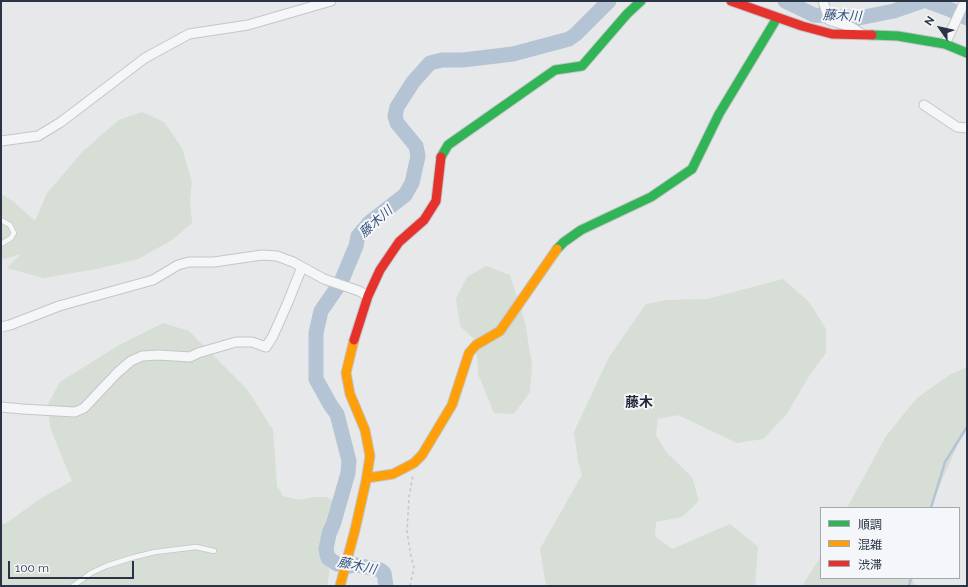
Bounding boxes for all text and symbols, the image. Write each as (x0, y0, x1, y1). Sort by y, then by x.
water label: 藤木川 (822, 8, 862, 24)
north arrow (920, 8, 960, 48)
text: N (922, 14, 937, 28)
water label: 藤木川 (356, 203, 396, 241)
district label: 藤木 (625, 395, 653, 411)
legend (820, 507, 960, 579)
text: 順調 (858, 518, 882, 532)
text: 混雑 (858, 538, 882, 552)
scale bar (10, 553, 136, 579)
water label: 藤木川 (336, 554, 378, 578)
text: 渋滞 (858, 558, 882, 572)
text: 100 m (15, 561, 49, 575)

